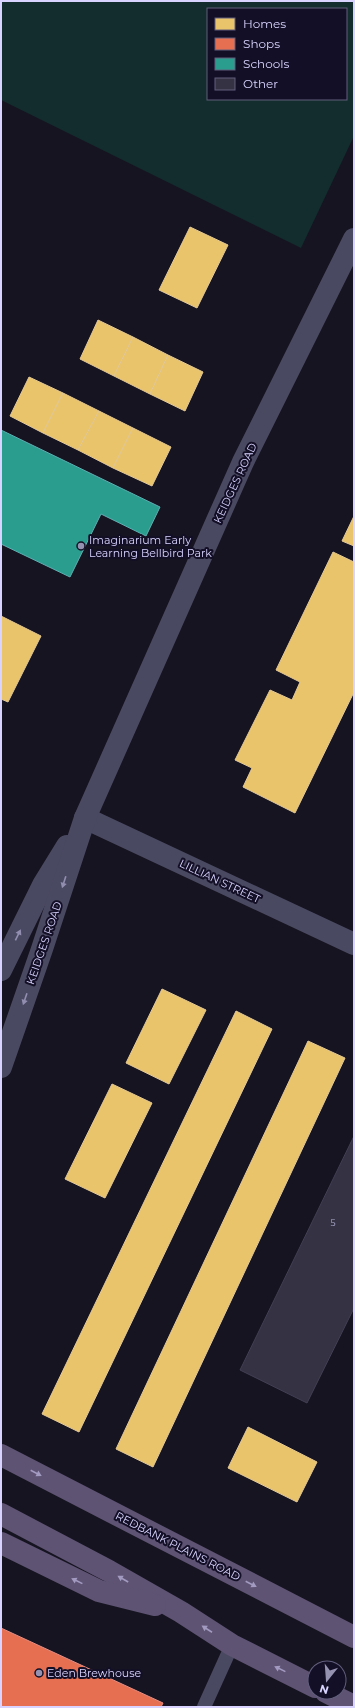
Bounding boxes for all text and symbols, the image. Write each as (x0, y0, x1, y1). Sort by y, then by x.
legend (207, 8, 347, 100)
text: Homes (243, 16, 286, 31)
text: Shops (243, 36, 280, 51)
text: Schools (243, 56, 289, 71)
text: Other (243, 76, 278, 91)
street label: KEIDGES ROAD (210, 441, 260, 525)
place label: Imaginarium Early Learning Bellbird Park (89, 533, 212, 560)
marker: Imaginarium Early Learning Bellbird Park (76, 541, 86, 551)
street label: LILLIAN STREET (177, 856, 263, 906)
one-way arrow (61, 876, 67, 888)
street label: KEIDGES ROAD (23, 900, 65, 986)
one-way arrow (15, 929, 21, 941)
one-way arrow (22, 993, 28, 1005)
house number: 5 (330, 1217, 336, 1228)
one-way arrow (30, 1470, 41, 1476)
street label: REDBANK PLAINS ROAD (113, 1508, 243, 1584)
one-way arrow (117, 1575, 129, 1582)
one-way arrow (72, 1577, 83, 1584)
one-way arrow (245, 1581, 256, 1587)
one-way arrow (202, 1625, 212, 1633)
north arrow (307, 1660, 347, 1700)
place label: Eden Brewhouse (47, 1666, 142, 1680)
one-way arrow (274, 1666, 286, 1672)
marker: Eden Brewhouse (34, 1668, 44, 1678)
text: N (318, 1682, 330, 1698)

